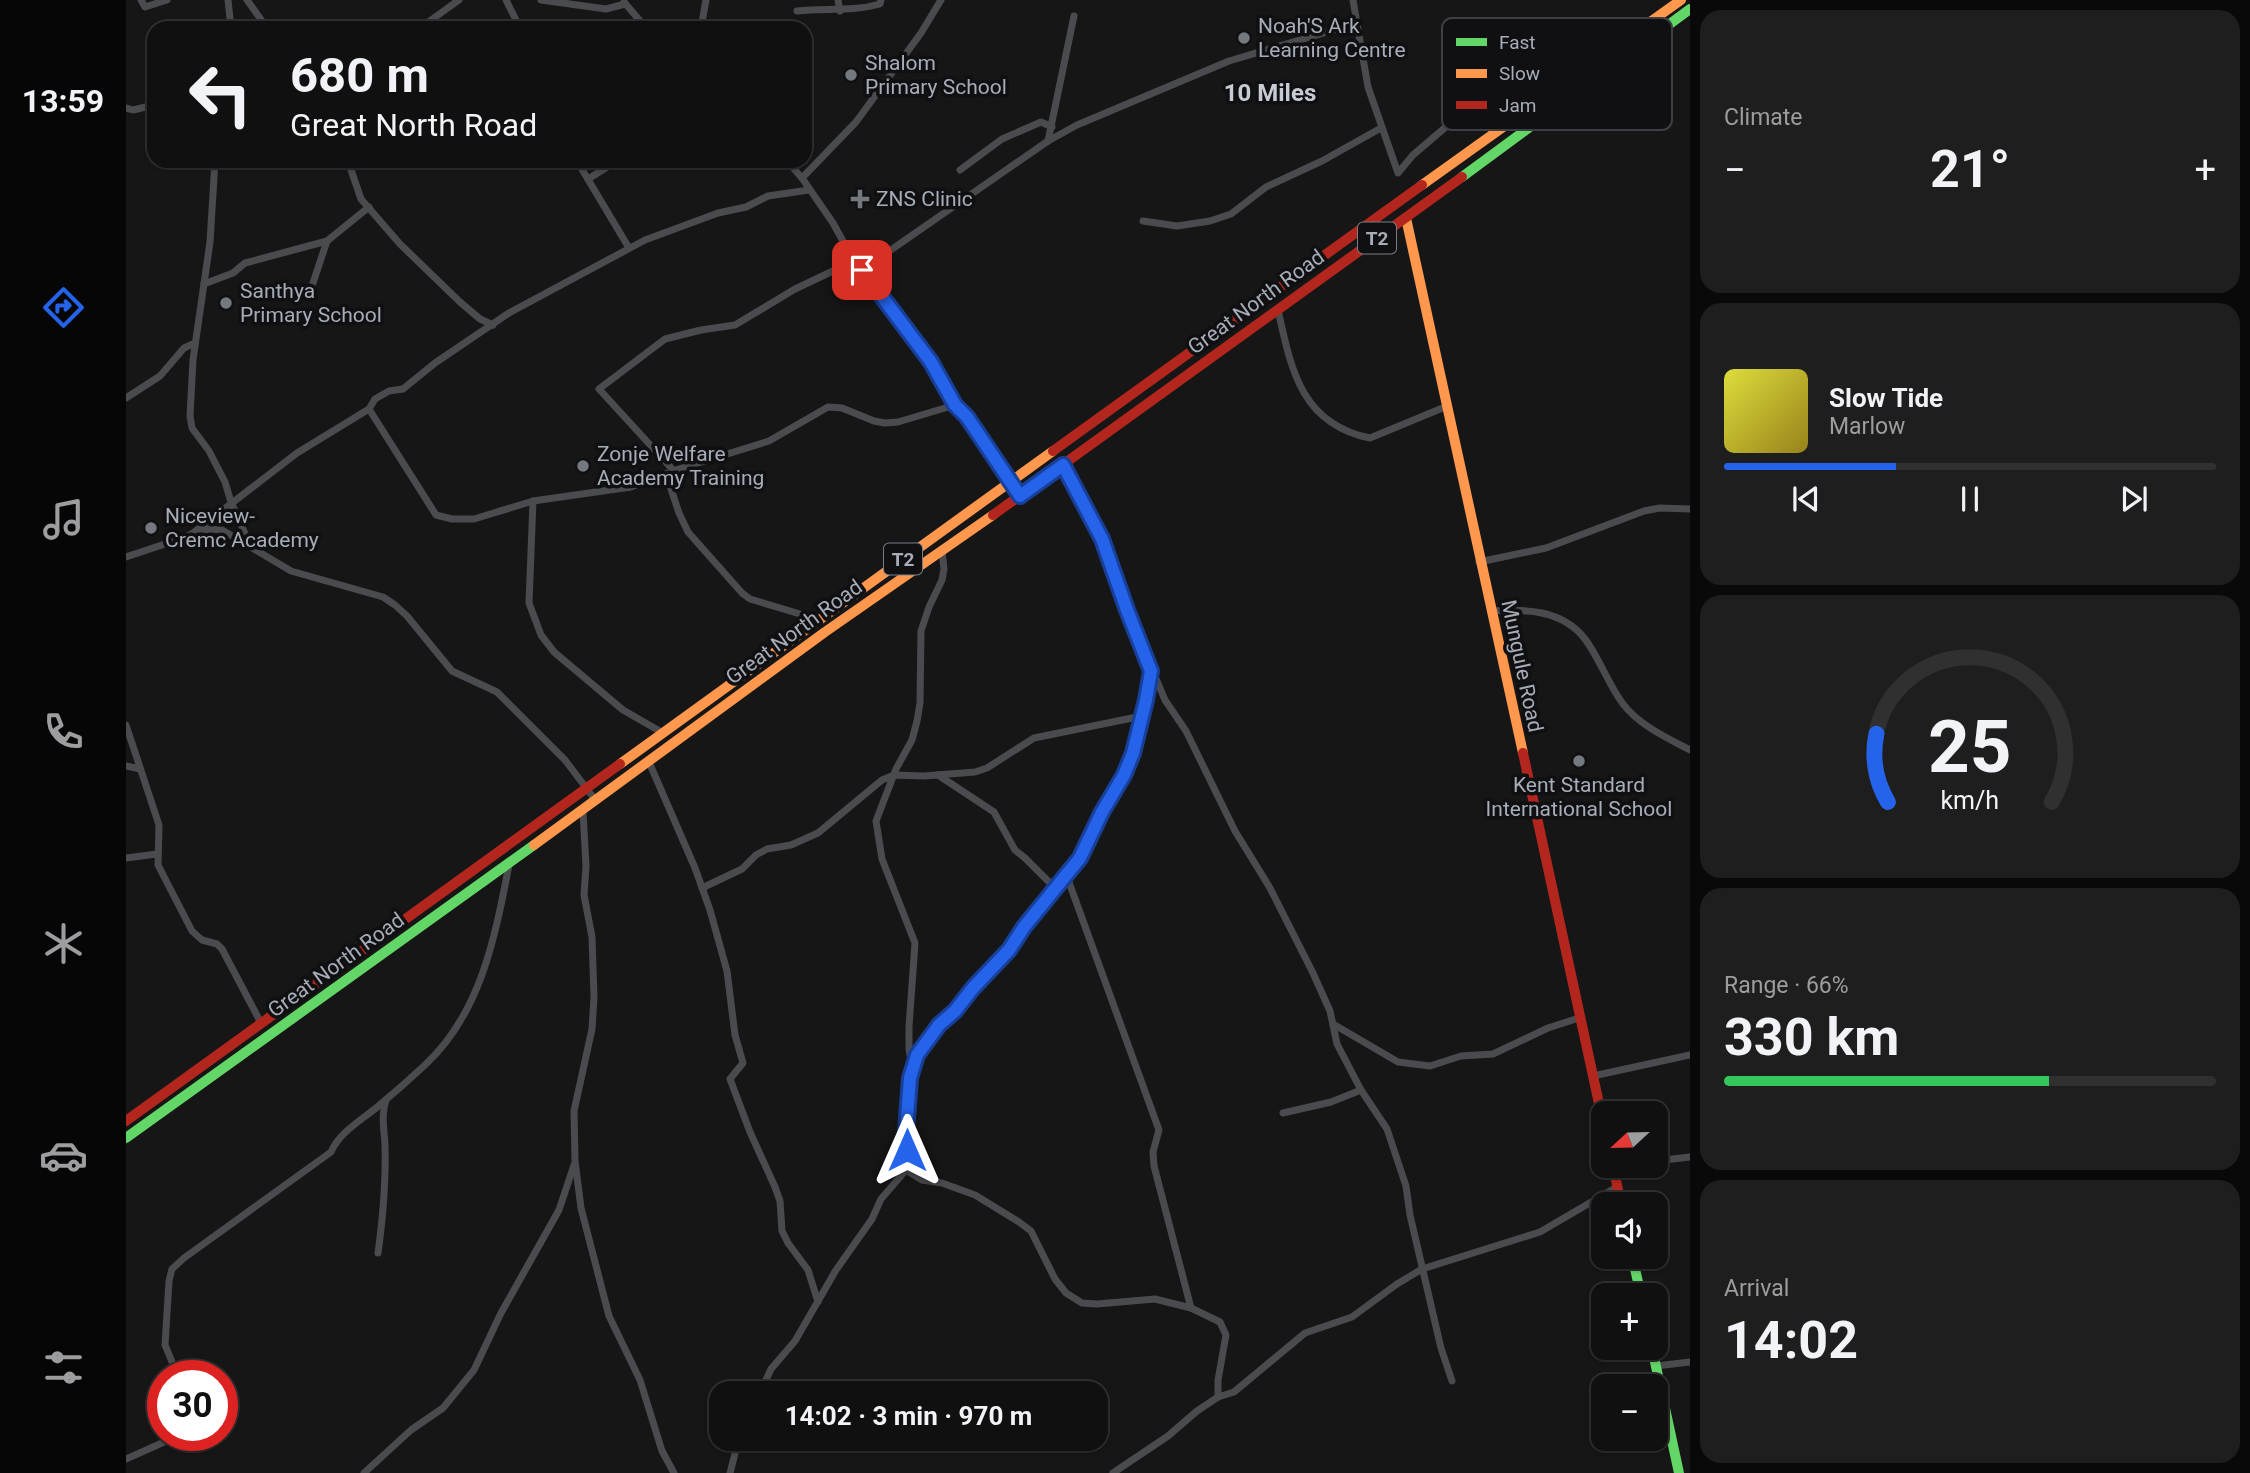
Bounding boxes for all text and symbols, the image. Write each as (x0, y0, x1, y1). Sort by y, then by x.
place label: Noah'S Ark Learning Centre (1258, 14, 1406, 62)
legend (1442, 18, 1672, 130)
marker: Noah'S Ark Learning Centre (1236, 30, 1252, 46)
text: Fast (1499, 31, 1536, 54)
text: 680 m (290, 47, 429, 104)
icon: left (175, 49, 266, 140)
place label: Shalom Primary School (865, 51, 1007, 99)
text: Slow (1499, 62, 1540, 85)
marker: Shalom Primary School (843, 67, 859, 83)
district label: 10 Miles (1224, 79, 1316, 107)
text: 13:59 (22, 82, 104, 120)
text: Jam (1499, 94, 1536, 117)
text: Climate (1724, 104, 1803, 131)
text: Great North Road (290, 106, 537, 144)
text: 21° (1930, 139, 2010, 200)
text: − (1724, 148, 1746, 192)
text: + (2194, 148, 2216, 192)
place label: ZNS Clinic (876, 187, 973, 211)
marker: ZNS Clinic (850, 189, 870, 209)
road number: T2 (1358, 222, 1396, 254)
pin (832, 240, 892, 300)
street label: Great North Road (1183, 245, 1329, 359)
icon: arrive (843, 251, 881, 289)
place label: Santhya Primary School (240, 279, 382, 327)
icon: directions (39, 283, 88, 332)
marker: Santhya Primary School (218, 295, 234, 311)
text: Slow Tide (1829, 383, 1943, 413)
text: Marlow (1829, 413, 1905, 440)
place label: Zonje Welfare Academy Training (597, 442, 764, 490)
marker: Zonje Welfare Academy Training (575, 458, 591, 474)
icon: previous (1787, 480, 1825, 518)
icon: pause (1951, 480, 1989, 518)
icon: next (2115, 480, 2153, 518)
icon: music (39, 495, 88, 544)
place label: Niceview- Cremc Academy (165, 504, 319, 552)
marker: Niceview- Cremc Academy (143, 520, 159, 536)
road number: T2 (884, 544, 922, 574)
street label: Great North Road (721, 575, 867, 689)
street label: Mungule Road (1496, 598, 1548, 734)
text: 25 (1928, 705, 2012, 791)
icon: phone (39, 707, 88, 756)
marker: Kent Standard International School (1571, 753, 1587, 769)
place label: Kent Standard International School (1486, 773, 1672, 821)
text: km/h (1941, 786, 1999, 815)
street label: Great North Road (263, 908, 409, 1022)
icon: climate (39, 919, 88, 968)
text: Range · 66% (1724, 972, 1849, 999)
text: 330 km (1724, 1007, 1899, 1068)
north arrow (1591, 1101, 1668, 1178)
map controls (1591, 1101, 1668, 1451)
position arrow (870, 1113, 944, 1187)
icon: car (39, 1131, 88, 1180)
button: sound (1591, 1192, 1668, 1269)
text: Arrival (1724, 1275, 1789, 1302)
button: + (1591, 1283, 1668, 1360)
text: 14:02 (1724, 1310, 1858, 1371)
icon: filters (39, 1343, 88, 1392)
speed limit sign: 30 (147, 1360, 238, 1451)
button: − (1591, 1374, 1668, 1451)
text: 14:02 · 3 min · 970 m (785, 1401, 1032, 1431)

